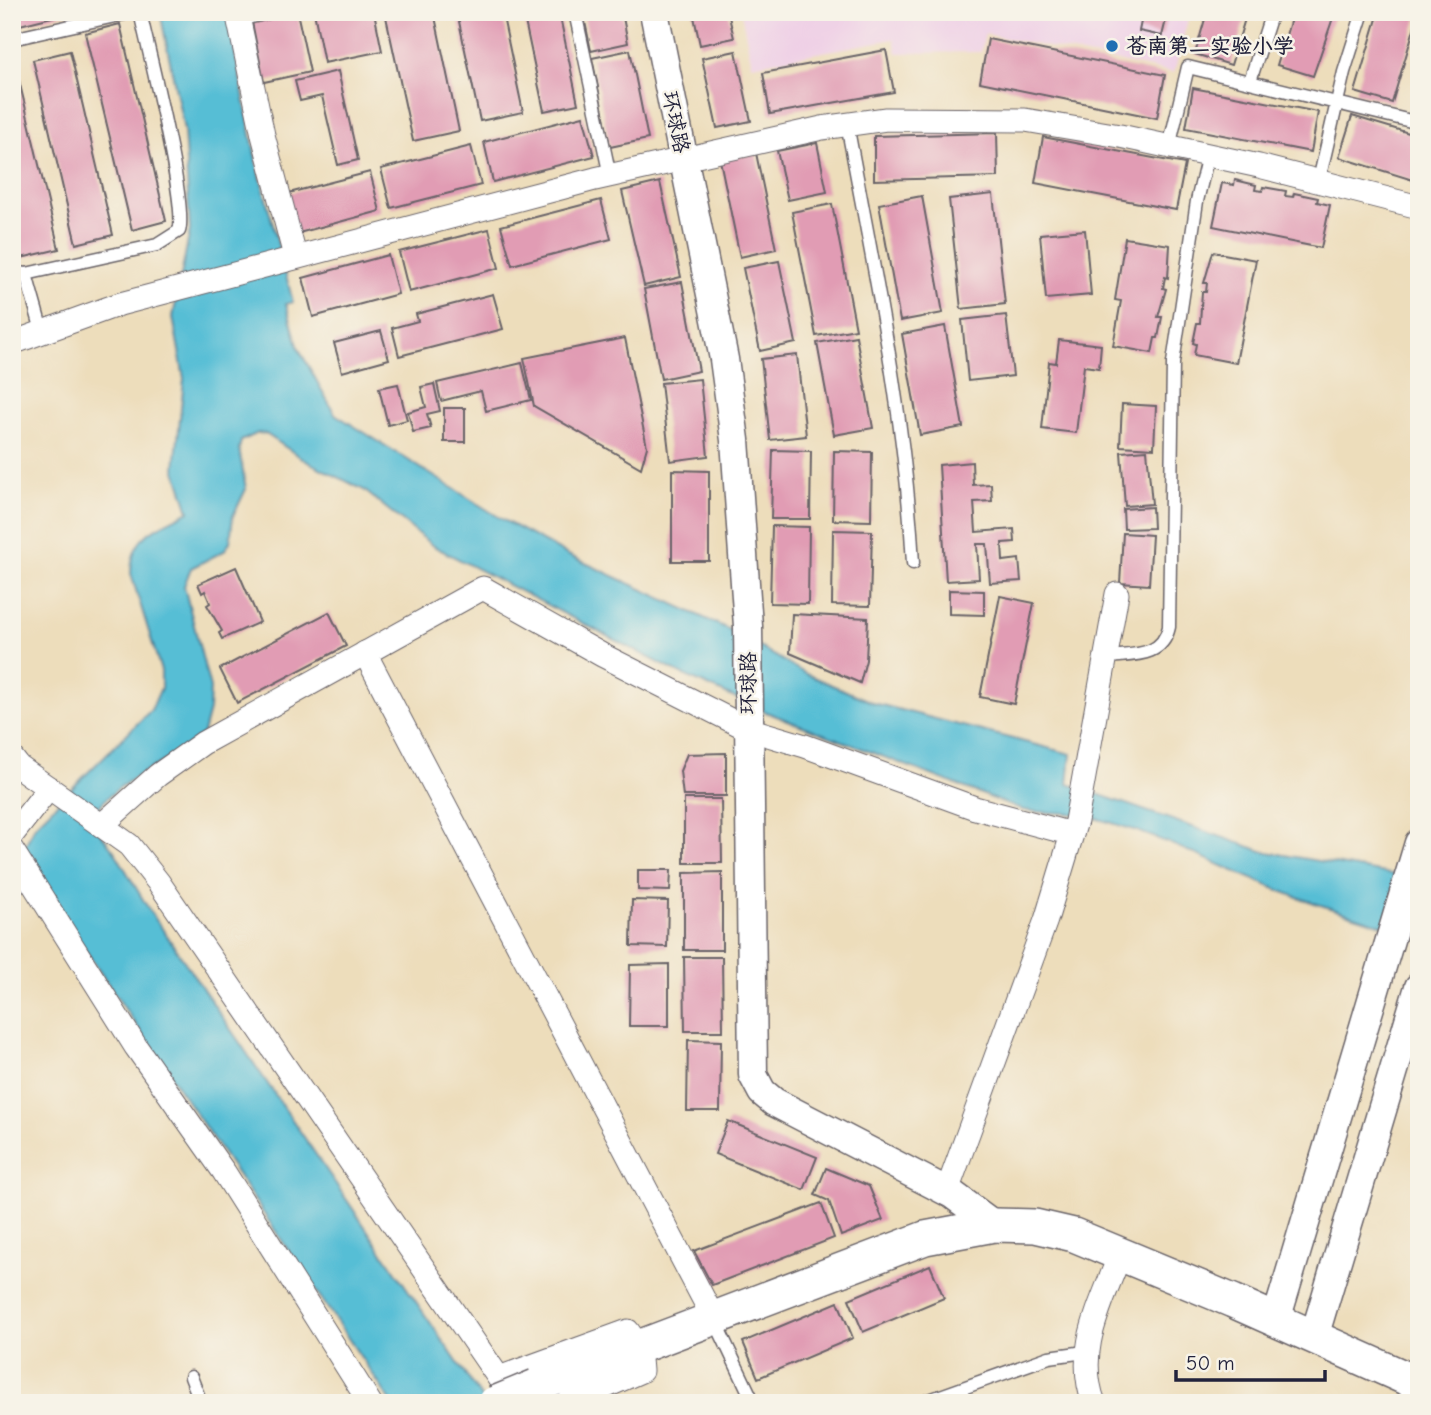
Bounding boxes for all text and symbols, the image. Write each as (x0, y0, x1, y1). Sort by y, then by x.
place label: 苍南第二实验小学 (1126, 34, 1294, 58)
marker: 苍南第二实验小学 (1104, 38, 1120, 54)
street label: 环球路 (658, 89, 694, 155)
street label: 环球路 (736, 652, 760, 715)
scale bar (1176, 1338, 1324, 1382)
text: 50 m (1186, 1351, 1235, 1375)

